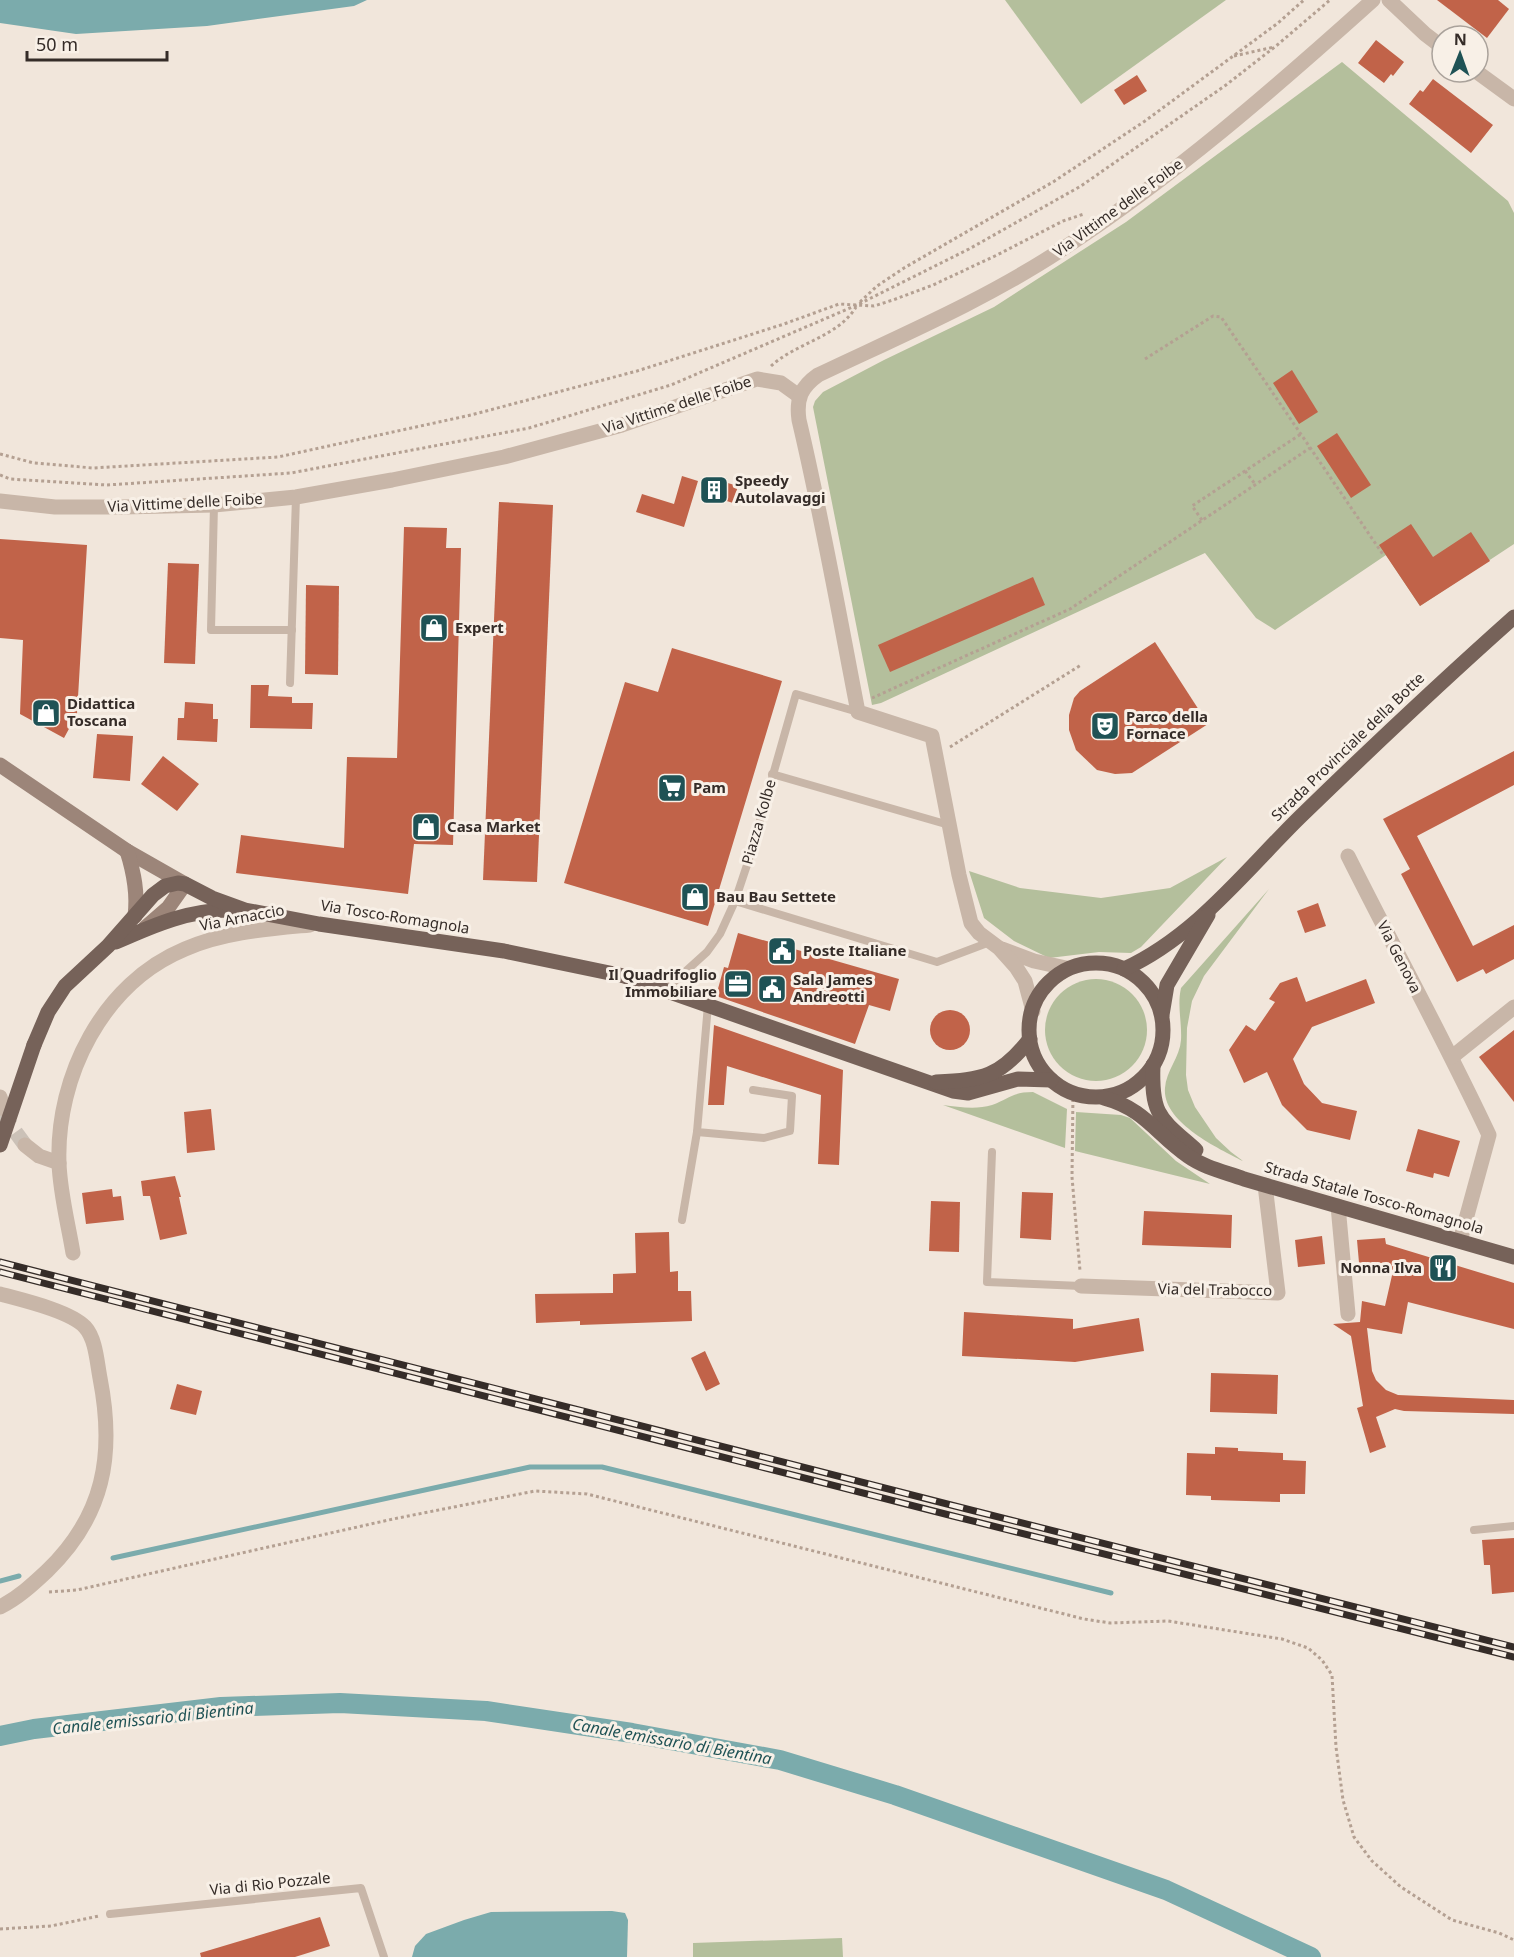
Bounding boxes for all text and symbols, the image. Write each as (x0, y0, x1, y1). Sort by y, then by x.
scale bar (27, 24, 166, 62)
north arrow (1430, 24, 1490, 84)
text: N (1454, 28, 1467, 50)
text: 50 m (36, 32, 78, 56)
street label: Via Vittime delle Foibe (1049, 153, 1186, 261)
street label: Via Vittime delle Foibe (600, 371, 754, 438)
place label: Speedy Autolavaggi (735, 470, 825, 507)
building icon: Speedy Autolavaggi (698, 474, 730, 506)
street label: Via Vittime delle Foibe (107, 488, 263, 516)
shop icon: Expert (418, 612, 450, 644)
place label: Expert (455, 617, 504, 637)
street label: Strada Provinciale della Botte (1266, 668, 1428, 825)
place label: Didattica Toscana (67, 693, 135, 730)
shop icon: Didattica Toscana (30, 697, 62, 729)
place label: Parco della Fornace (1126, 706, 1208, 743)
theatre icon: Parco della Fornace (1089, 710, 1121, 742)
supermarket icon: Pam (656, 772, 688, 804)
place label: Pam (693, 777, 726, 797)
street label: Piazza Kolbe (736, 777, 780, 867)
shop icon: Casa Market (410, 811, 442, 843)
place label: Casa Market (447, 816, 541, 836)
shop icon: Bau Bau Settete (679, 881, 711, 913)
place label: Bau Bau Settete (716, 886, 836, 906)
street label: Via Tosco-Romagnola (319, 894, 471, 938)
street label: Via Arnaccio (198, 899, 286, 935)
street label: Via Genova (1373, 917, 1427, 996)
public building icon: Poste Italiane (766, 935, 798, 967)
place label: Poste Italiane (803, 940, 907, 960)
place label: Il Quadrifoglio Immobiliare (609, 964, 717, 1001)
office icon: Il Quadrifoglio Immobiliare (722, 968, 754, 1000)
place label: Sala James Andreotti (793, 969, 873, 1006)
public building icon: Sala James Andreotti (756, 973, 788, 1005)
street label: Strada Statale Tosco-Romagnola (1262, 1156, 1486, 1238)
restaurant icon: Nonna Ilva (1427, 1252, 1459, 1284)
place label: Nonna Ilva (1340, 1257, 1422, 1277)
street label: Via del Trabocco (1158, 1278, 1272, 1300)
water label: Canale emissario di Bientina (51, 1696, 255, 1740)
water label: Canale emissario di Bientina (571, 1713, 773, 1769)
street label: Via di Rio Pozzale (209, 1867, 331, 1899)

